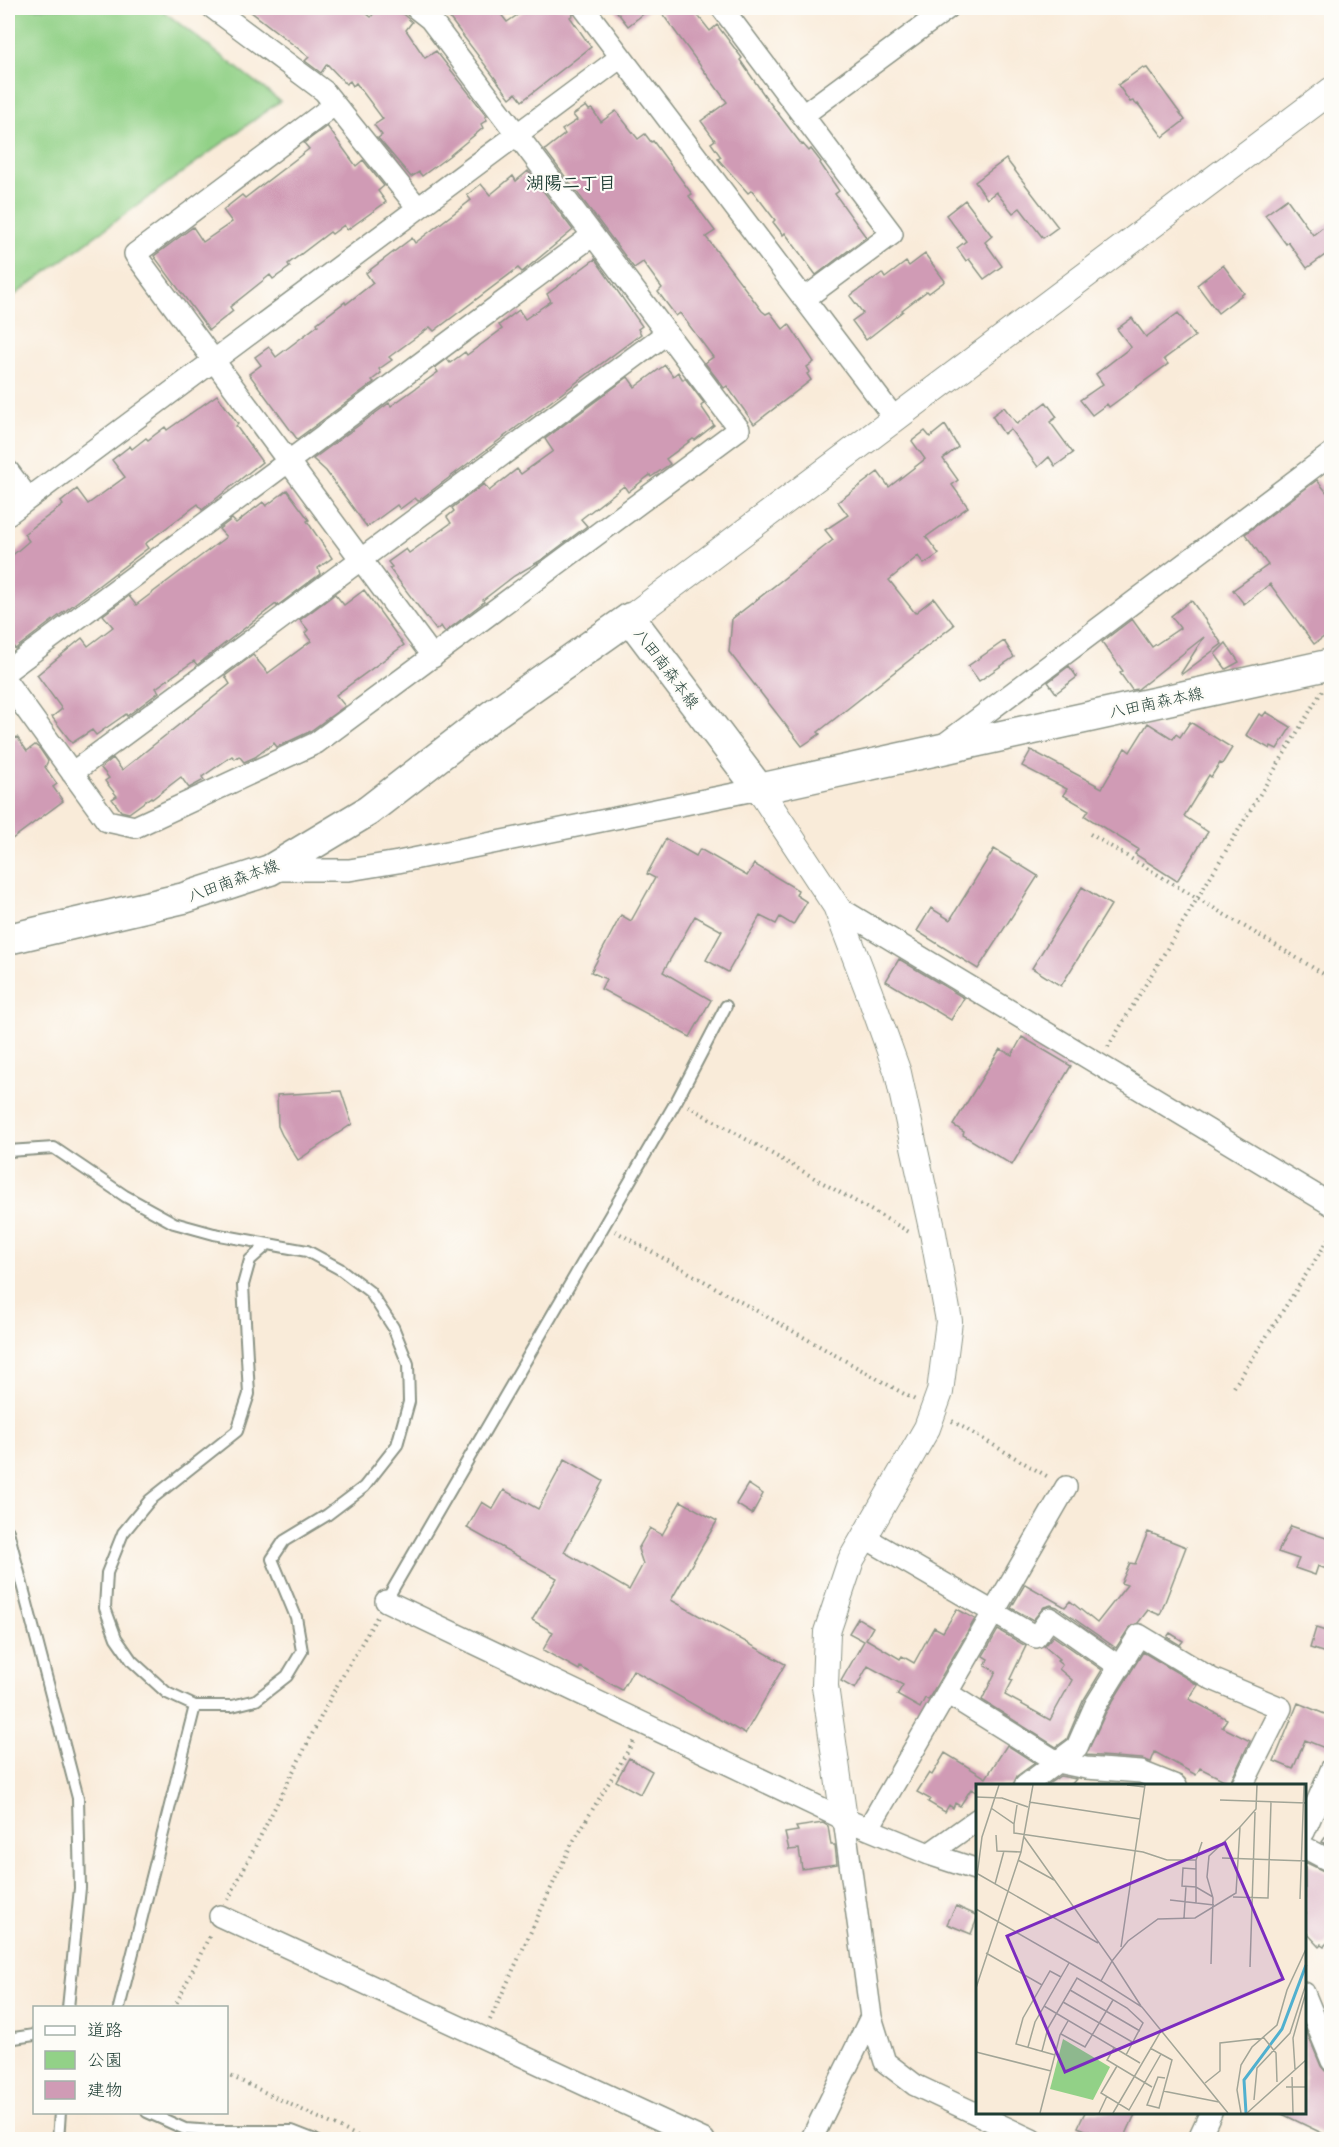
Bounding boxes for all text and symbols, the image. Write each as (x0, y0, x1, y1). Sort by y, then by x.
district label: 湖陽二丁目 (526, 168, 616, 195)
street label: 八田南森本線 (629, 622, 706, 713)
street label: 八田南森本線 (1106, 679, 1205, 723)
street label: 八田南森本線 (183, 851, 282, 907)
inset map (976, 1784, 1306, 2114)
legend (33, 2006, 228, 2114)
text: 道路 (87, 2015, 123, 2042)
text: 公園 (87, 2045, 123, 2072)
text: 建物 (87, 2075, 123, 2102)

